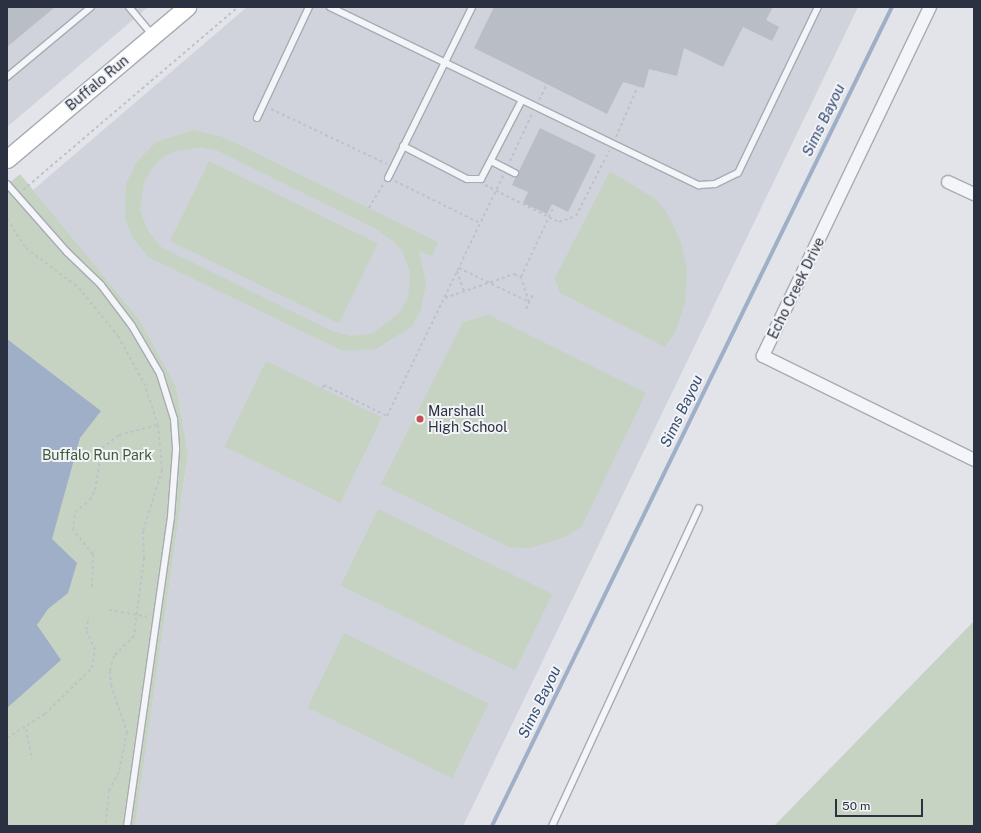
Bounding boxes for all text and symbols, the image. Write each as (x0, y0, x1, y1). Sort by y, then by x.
street label: Buffalo Run (62, 52, 132, 114)
water label: Sims Bayou (798, 81, 848, 159)
street label: Echo Creek Drive (764, 234, 828, 342)
water label: Sims Bayou (656, 372, 706, 450)
place label: Marshall High School (428, 403, 507, 436)
marker: Marshall High School (415, 414, 425, 424)
park label: Buffalo Run Park (42, 447, 152, 463)
water label: Sims Bayou (514, 663, 564, 741)
scale bar (837, 791, 925, 817)
text: 50 m (842, 799, 870, 813)

